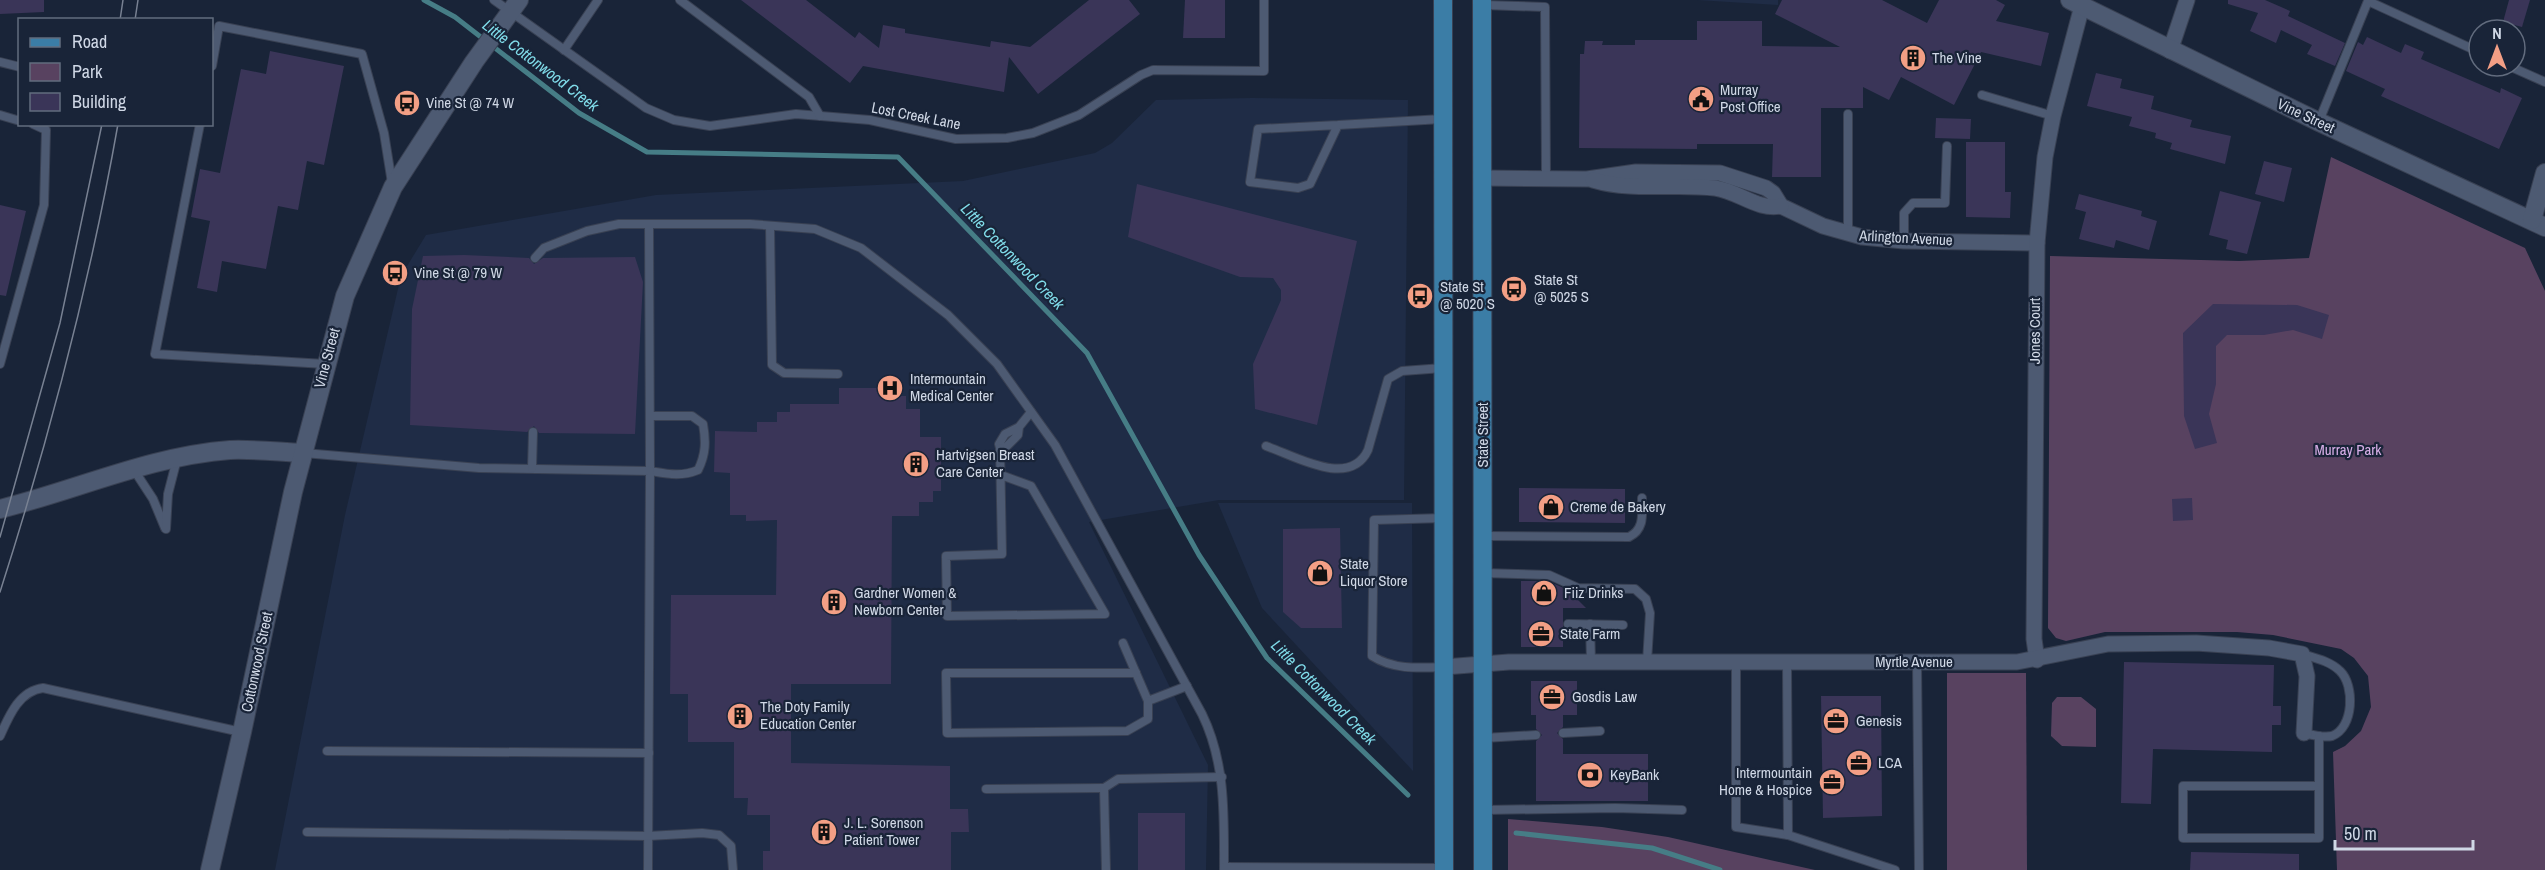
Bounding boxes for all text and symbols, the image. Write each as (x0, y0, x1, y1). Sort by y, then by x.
water label: Little Cottonwood Creek (478, 14, 604, 116)
legend (18, 18, 213, 126)
north arrow (2467, 18, 2527, 78)
text: N (2492, 22, 2502, 44)
text: Road (72, 29, 107, 54)
building icon: The Vine (1898, 43, 1928, 73)
place label: The Vine (1932, 47, 1982, 68)
text: Park (72, 59, 103, 84)
place label: Murray Post Office (1720, 79, 1781, 117)
public building icon: Murray Post Office (1686, 84, 1716, 114)
bus stop icon: Vine St @ 74 W (392, 88, 422, 118)
text: Building (72, 89, 127, 114)
place label: Vine St @ 74 W (426, 92, 515, 113)
street label: Vine Street (2274, 93, 2339, 138)
street label: Lost Creek Lane (870, 97, 963, 134)
water label: Little Cottonwood Creek (956, 198, 1070, 315)
street label: Arlington Avenue (1858, 225, 1953, 250)
bus stop icon: Vine St @ 79 W (380, 258, 410, 288)
place label: Vine St @ 79 W (414, 262, 503, 283)
place label: State St @ 5025 S (1534, 269, 1589, 307)
bus stop icon: State St @ 5025 S (1499, 274, 1529, 304)
place label: State St @ 5020 S (1440, 276, 1495, 314)
bus stop icon: State St @ 5020 S (1405, 281, 1435, 311)
street label: Jones Court (2024, 297, 2045, 364)
street label: Vine Street (308, 325, 345, 390)
place label: Intermountain Medical Center (910, 368, 993, 406)
hospital icon: Intermountain Medical Center (875, 373, 905, 403)
street label: State Street (1472, 402, 1493, 467)
park label: Murray Park (2315, 439, 2382, 460)
place label: Hartvigsen Breast Care Center (936, 444, 1035, 482)
building icon: Hartvigsen Breast Care Center (901, 449, 931, 479)
shop icon: Creme de Bakery (1536, 492, 1566, 522)
place label: Creme de Bakery (1570, 496, 1667, 517)
place label: State Liquor Store (1340, 553, 1408, 591)
shop icon: State Liquor Store (1305, 558, 1335, 588)
shop icon: Fiiz Drinks (1529, 578, 1559, 608)
place label: Gardner Women & Newborn Center (854, 582, 957, 620)
place label: Fiiz Drinks (1564, 582, 1623, 603)
building icon: Gardner Women & Newborn Center (819, 587, 849, 617)
street label: Cottonwood Street (236, 609, 277, 714)
office icon: State Farm (1526, 619, 1556, 649)
place label: State Farm (1560, 623, 1620, 644)
water label: Little Cottonwood Creek (1266, 634, 1382, 750)
street label: Myrtle Avenue (1875, 651, 1953, 672)
office icon: Gosdis Law (1537, 682, 1567, 712)
place label: Gosdis Law (1572, 686, 1637, 707)
place label: The Doty Family Education Center (760, 696, 856, 734)
building icon: The Doty Family Education Center (725, 701, 755, 731)
office icon: Genesis (1821, 706, 1851, 736)
place label: Genesis (1856, 710, 1902, 731)
office icon: LCA (1844, 748, 1874, 778)
place label: LCA (1878, 752, 1903, 773)
bank icon: KeyBank (1575, 760, 1605, 790)
place label: Intermountain Home & Hospice (1719, 762, 1812, 800)
place label: KeyBank (1610, 764, 1660, 785)
office icon: Intermountain Home & Hospice (1817, 767, 1847, 797)
place label: J. L. Sorenson Patient Tower (844, 812, 923, 850)
scale bar (2335, 813, 2473, 851)
building icon: J. L. Sorenson Patient Tower (809, 817, 839, 847)
text: 50 m (2344, 821, 2377, 846)

